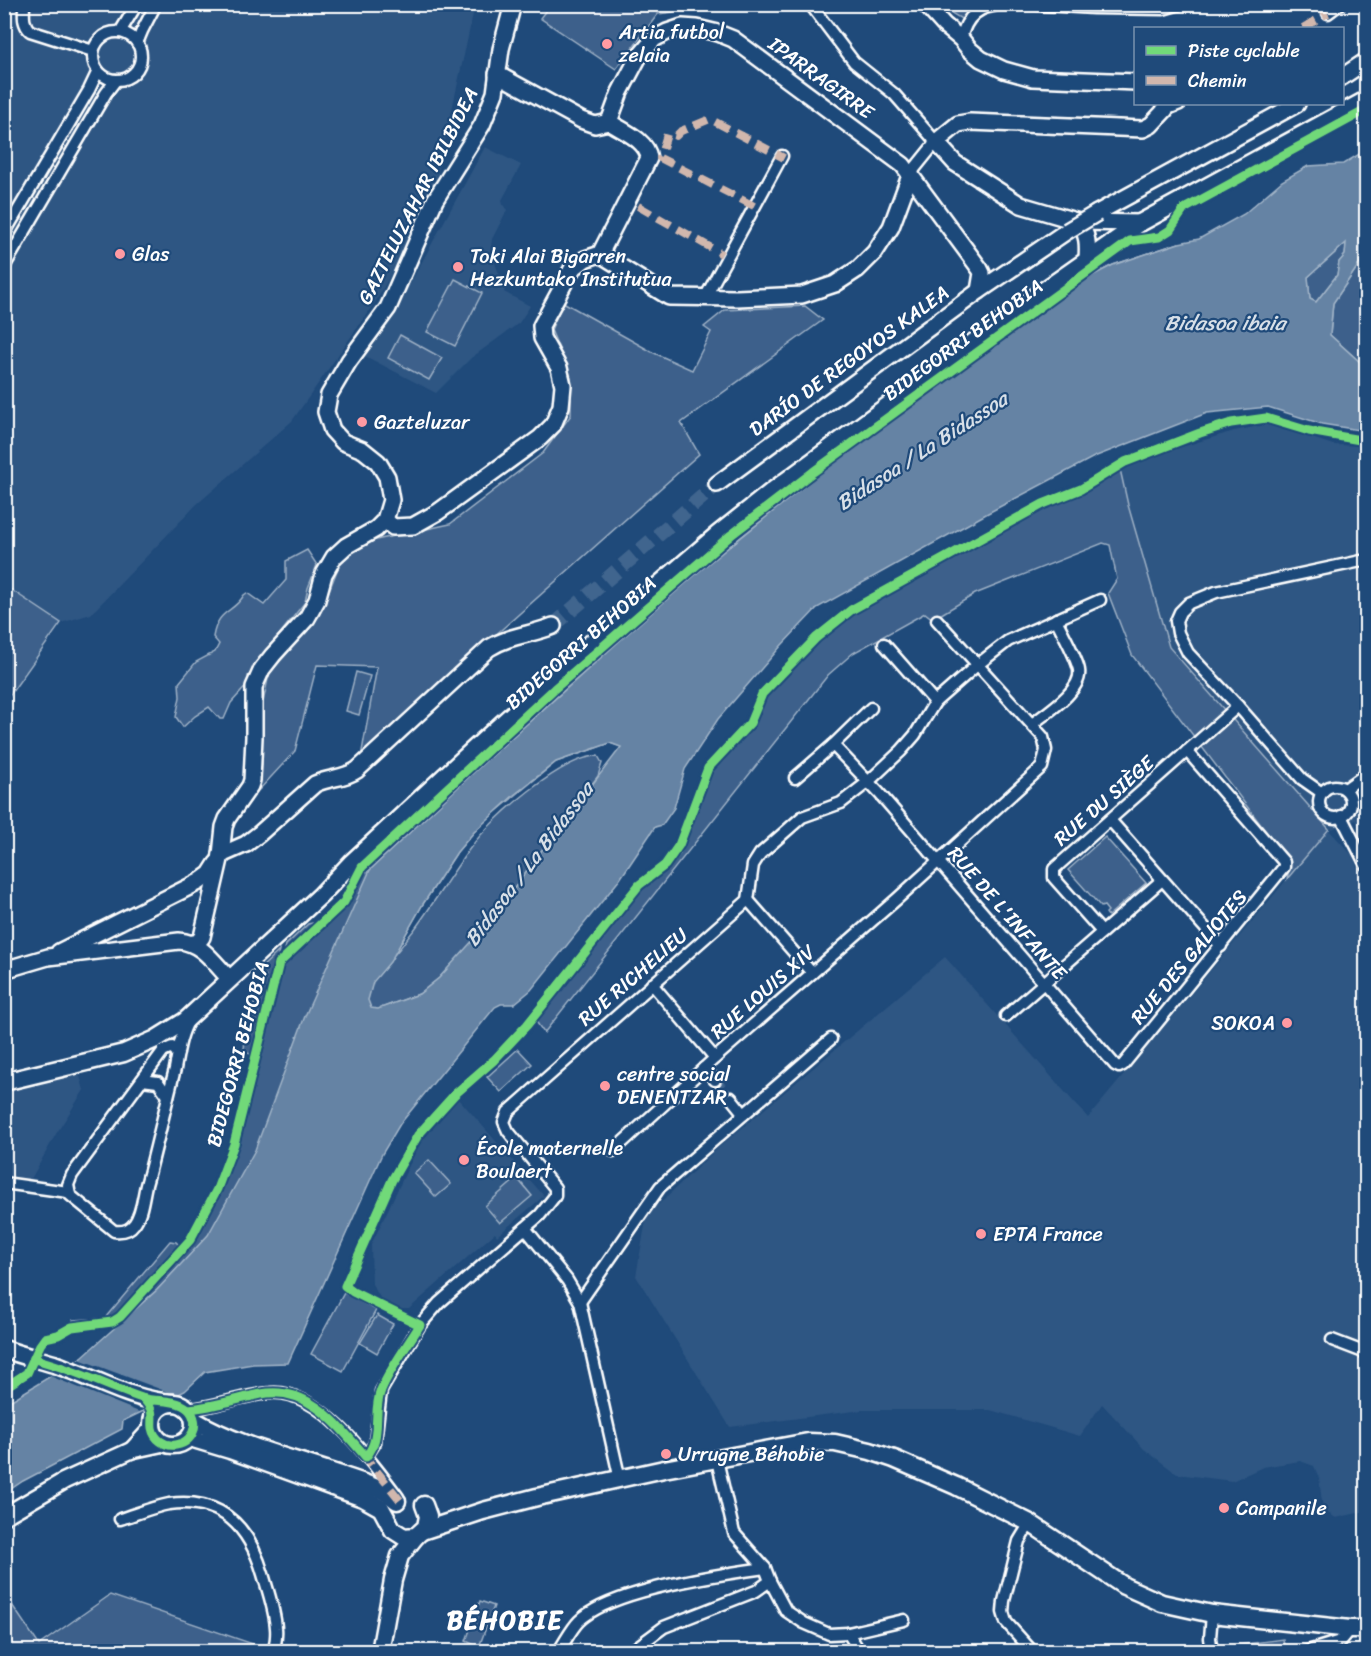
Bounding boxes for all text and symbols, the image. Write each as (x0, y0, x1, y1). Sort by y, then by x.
place label: Artia futbol zelaia (618, 15, 725, 73)
street label: IPARRAGIRRE (760, 27, 883, 130)
legend (1134, 27, 1344, 105)
text: Piste cyclable (1188, 35, 1300, 67)
marker: Artia futbol zelaia (600, 37, 614, 51)
text: Chemin (1188, 65, 1247, 97)
street label: GAZTELUZAHAR IBILBIDEA (348, 81, 488, 311)
place label: Glas (132, 237, 170, 272)
place label: Toki Alai Bigarren Hezkuntako Institutua (470, 239, 672, 297)
marker: Glas (113, 247, 127, 261)
marker: Toki Alai Bigarren Hezkuntako Institutua (451, 260, 465, 274)
street label: BIDEGORRI BEHOBIA (875, 270, 1051, 410)
street label: DARÍO DE REGOYOS KALEA (741, 276, 957, 446)
water label: Bidasoa ibaia (1165, 304, 1288, 342)
water label: Bidasoa / La Bidassoa (828, 380, 1018, 521)
place label: Gazteluzar (374, 405, 471, 440)
marker: Gazteluzar (355, 415, 369, 429)
street label: BIDEGORRI BEHOBIA (497, 567, 665, 719)
street label: RUE DU SIÈGE (1045, 746, 1164, 855)
water label: Bidasoa / La Bidassoa (454, 771, 605, 955)
street label: RUE DE L'INFANTE (938, 838, 1077, 990)
street label: RUE DES GALIOTES (1122, 881, 1257, 1033)
street label: RUE RICHELIEU (570, 918, 697, 1035)
street label: RUE LOUIS XIV (702, 935, 825, 1048)
street label: BIDEGORRI BEHOBIA (196, 957, 280, 1151)
place label: SOKOA (1211, 1006, 1275, 1041)
marker: SOKOA (1280, 1016, 1294, 1030)
place label: centre social DENENTZAR (617, 1057, 731, 1115)
marker: centre social DENENTZAR (598, 1079, 612, 1093)
place label: École maternelle Boulaert (476, 1131, 624, 1189)
marker: École maternelle Boulaert (457, 1153, 471, 1167)
place label: EPTA France (993, 1217, 1103, 1252)
marker: EPTA France (974, 1227, 988, 1241)
place label: Urrugne Béhobie (678, 1437, 824, 1472)
marker: Urrugne Béhobie (659, 1447, 673, 1461)
place label: Campanile (1236, 1491, 1327, 1526)
marker: Campanile (1217, 1501, 1231, 1515)
district label: BÉHOBIE (447, 1597, 564, 1643)

